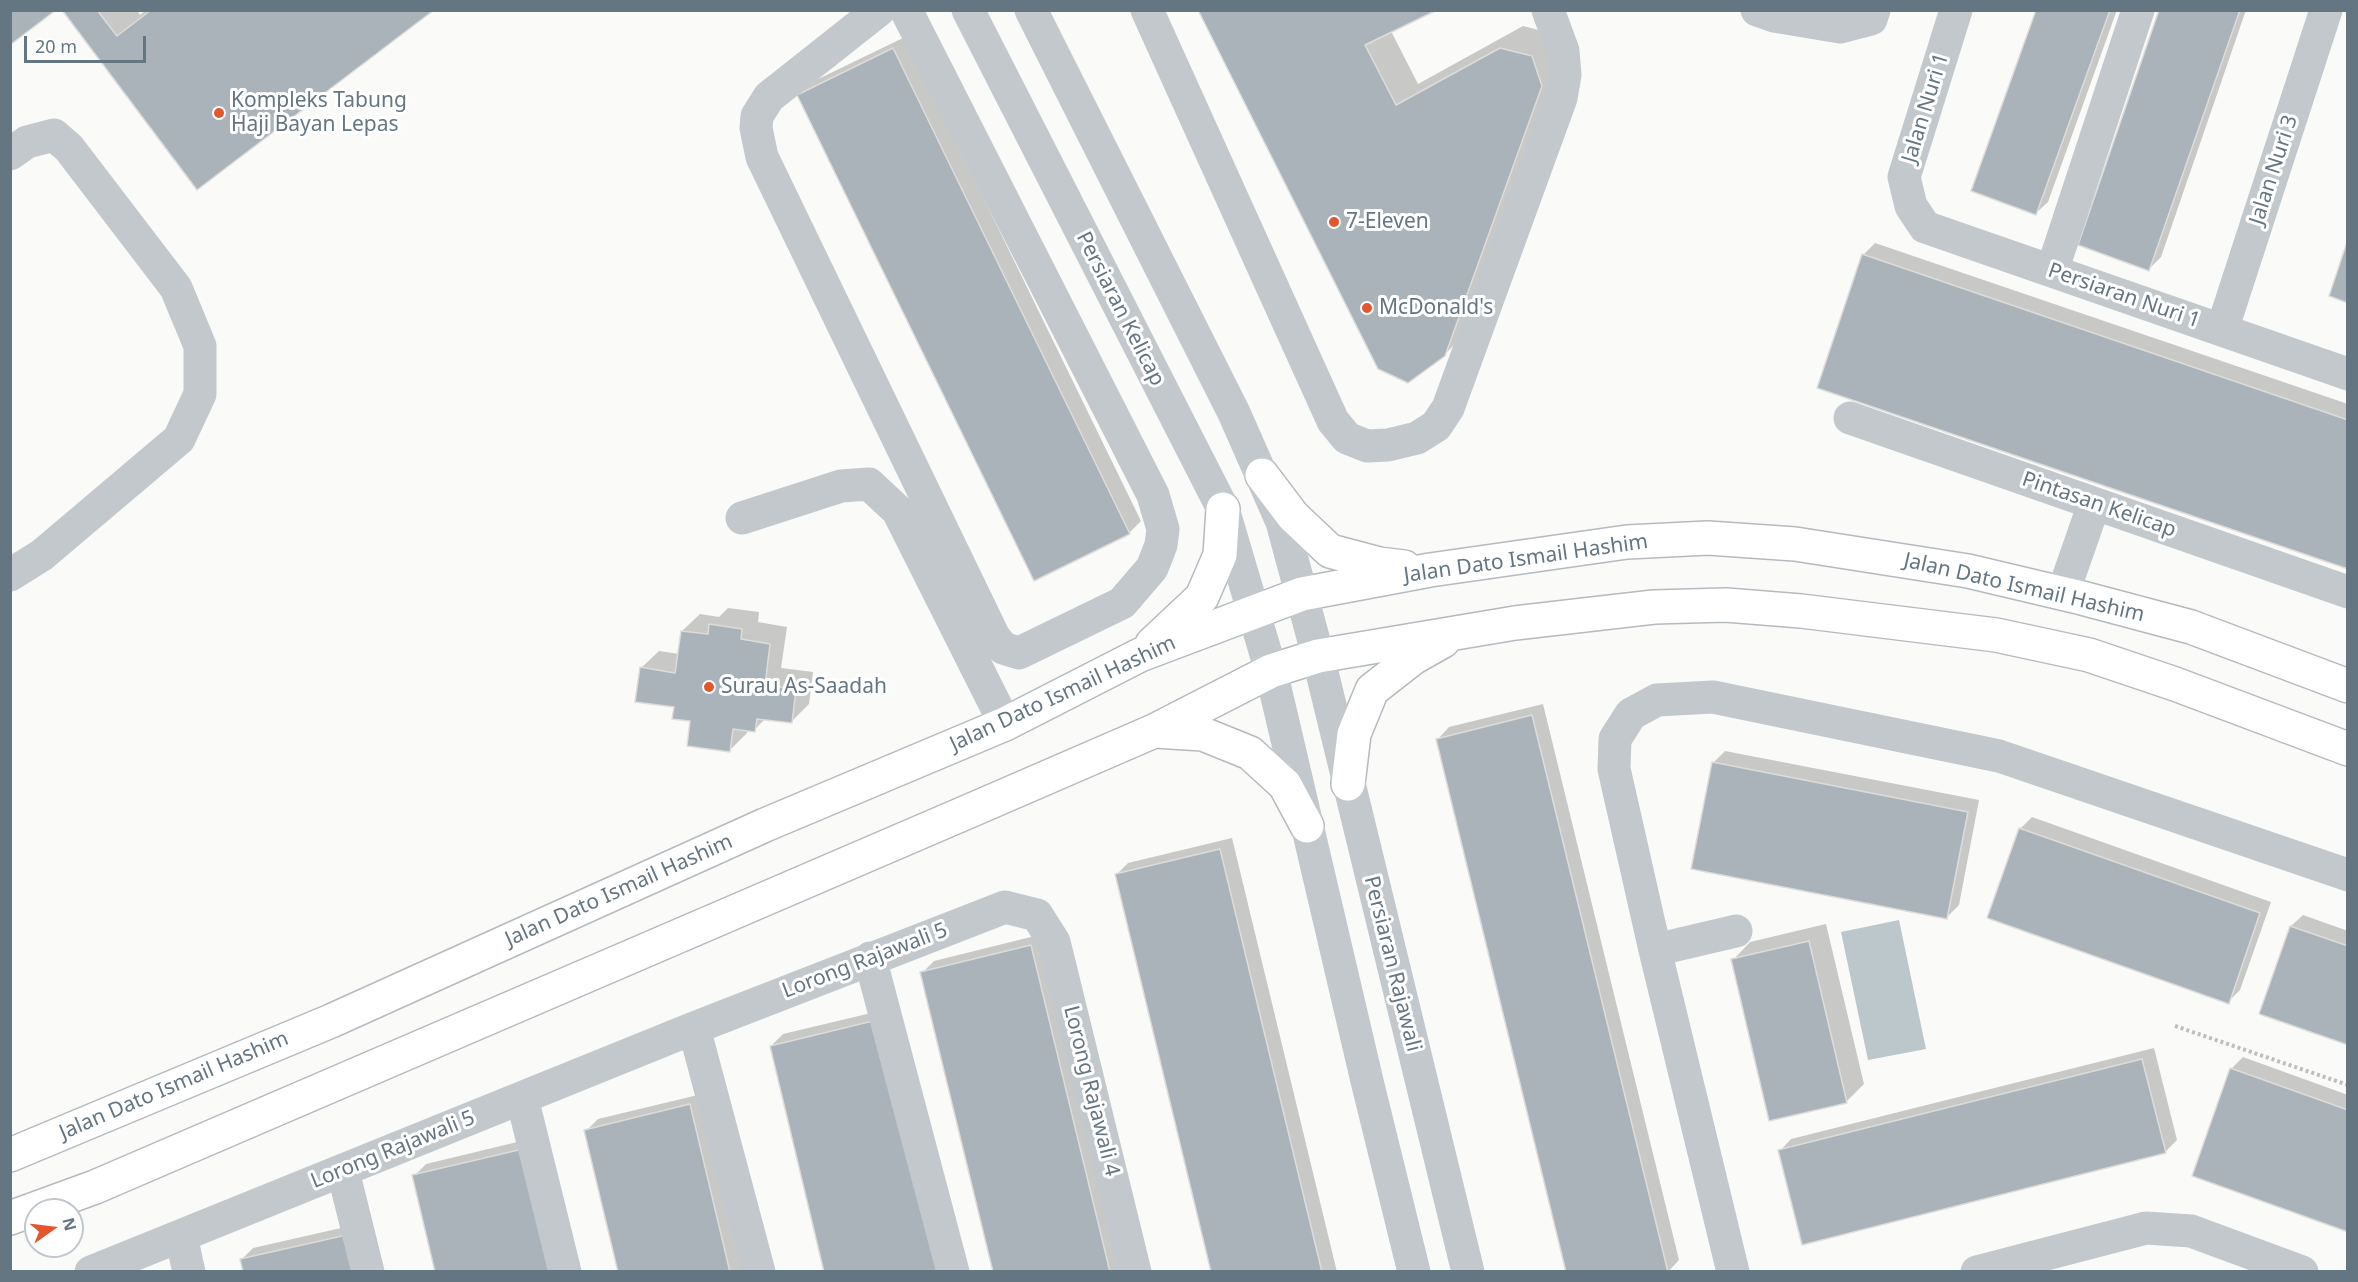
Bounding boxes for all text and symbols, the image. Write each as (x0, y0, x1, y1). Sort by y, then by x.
scale bar (27, 24, 148, 62)
text: 20 m (35, 34, 77, 58)
street label: Jalan Nuri 1 (1897, 50, 1955, 166)
place label: Kompleks Tabung Haji Bayan Lepas (231, 88, 407, 138)
marker: Kompleks Tabung Haji Bayan Lepas (212, 106, 226, 120)
street label: Jalan Nuri 3 (2244, 112, 2304, 228)
place label: 7-Eleven (1346, 209, 1429, 235)
marker: 7-Eleven (1327, 215, 1341, 229)
street label: Persiaran Kelicap (1070, 228, 1170, 390)
street label: Persiaran Nuri 1 (2045, 258, 2203, 334)
place label: McDonald's (1379, 295, 1493, 321)
marker: McDonald's (1360, 301, 1374, 315)
street label: Pintasan Kelicap (2019, 467, 2179, 543)
street label: Jalan Dato Ismail Hashim (1402, 529, 1650, 589)
street label: Jalan Dato Ismail Hashim (1901, 548, 2147, 628)
street label: Jalan Dato Ismail Hashim (946, 631, 1180, 757)
place label: Surau As-Saadah (721, 674, 887, 700)
marker: Surau As-Saadah (702, 680, 716, 694)
street label: Jalan Dato Ismail Hashim (501, 829, 737, 953)
street label: Persiaran Rajawali (1358, 874, 1426, 1054)
street label: Lorong Rajawali 5 (779, 918, 951, 1004)
street label: Lorong Rajawali 4 (1058, 1003, 1124, 1179)
street label: Jalan Dato Ismail Hashim (56, 1026, 292, 1146)
street label: Lorong Rajawali 5 (307, 1106, 479, 1194)
north arrow (24, 1198, 84, 1258)
text: N (57, 1215, 82, 1233)

